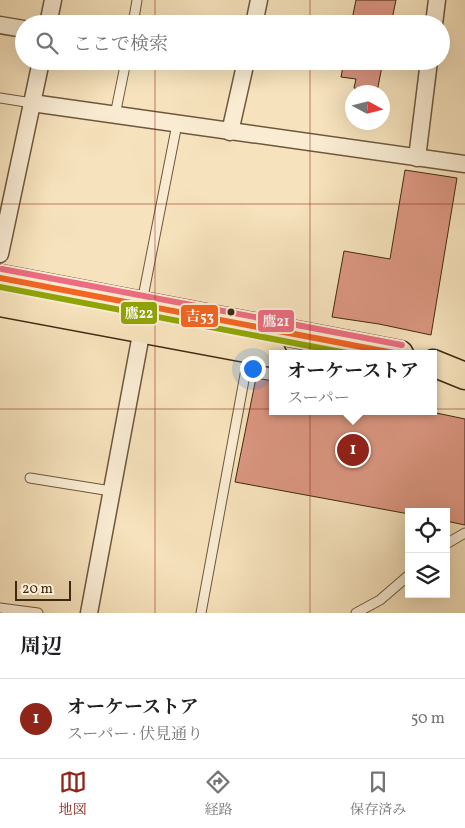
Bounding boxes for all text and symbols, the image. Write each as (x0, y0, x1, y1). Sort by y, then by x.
search box (15, 15, 450, 70)
icon: search (33, 29, 61, 57)
text: ここで検索 (73, 32, 168, 58)
north arrow (345, 85, 390, 130)
line badge: 鷹22 (120, 301, 158, 325)
line badge: 吉53 (180, 304, 219, 328)
text: 鷹22 (125, 305, 153, 324)
unlabelled marker (226, 307, 236, 317)
text: 吉53 (186, 308, 214, 327)
line badge: 鷹21 (257, 309, 295, 333)
text: 鷹21 (263, 313, 289, 332)
popup (269, 350, 437, 415)
your location (240, 356, 266, 382)
text: オーケーストア (287, 359, 419, 385)
text: スーパー (287, 388, 350, 410)
pin: 1 (337, 431, 369, 469)
map controls (405, 508, 450, 598)
button: locate (405, 508, 450, 553)
button: layers (405, 553, 450, 598)
scale bar (15, 578, 71, 601)
text: 20 m (22, 580, 53, 599)
text: 周辺 (20, 633, 62, 662)
text: オーケーストア (67, 695, 198, 721)
text: 1 (33, 708, 39, 730)
text: 50 m (411, 708, 445, 730)
text: スーパー · 伏見通り (67, 724, 203, 746)
tab: 地図 (59, 768, 87, 820)
tab: 経路 (204, 768, 232, 820)
tab: 保存済み (350, 768, 406, 820)

